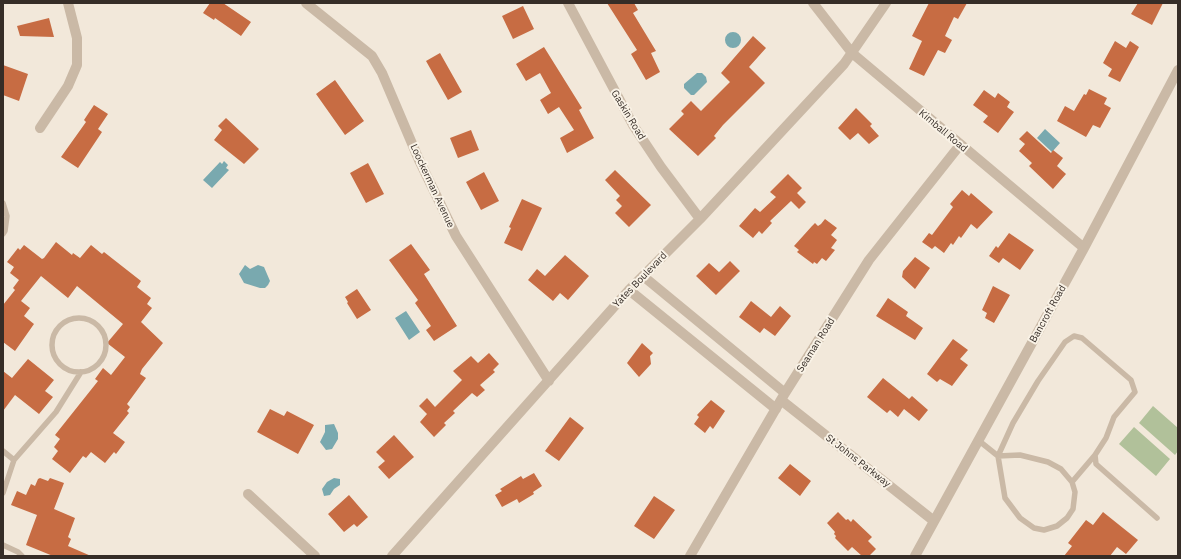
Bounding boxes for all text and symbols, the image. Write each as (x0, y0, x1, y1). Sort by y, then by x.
street label: Gaskin Road (608, 88, 648, 142)
street label: Kimball Road (916, 107, 970, 155)
street label: Loockerman Avenue (407, 142, 457, 230)
street label: Yates Boulevard (611, 250, 669, 310)
street label: Bancroft Road (1027, 283, 1069, 345)
street label: Seaman Road (795, 316, 837, 374)
street label: St Johns Parkway (823, 432, 893, 490)

